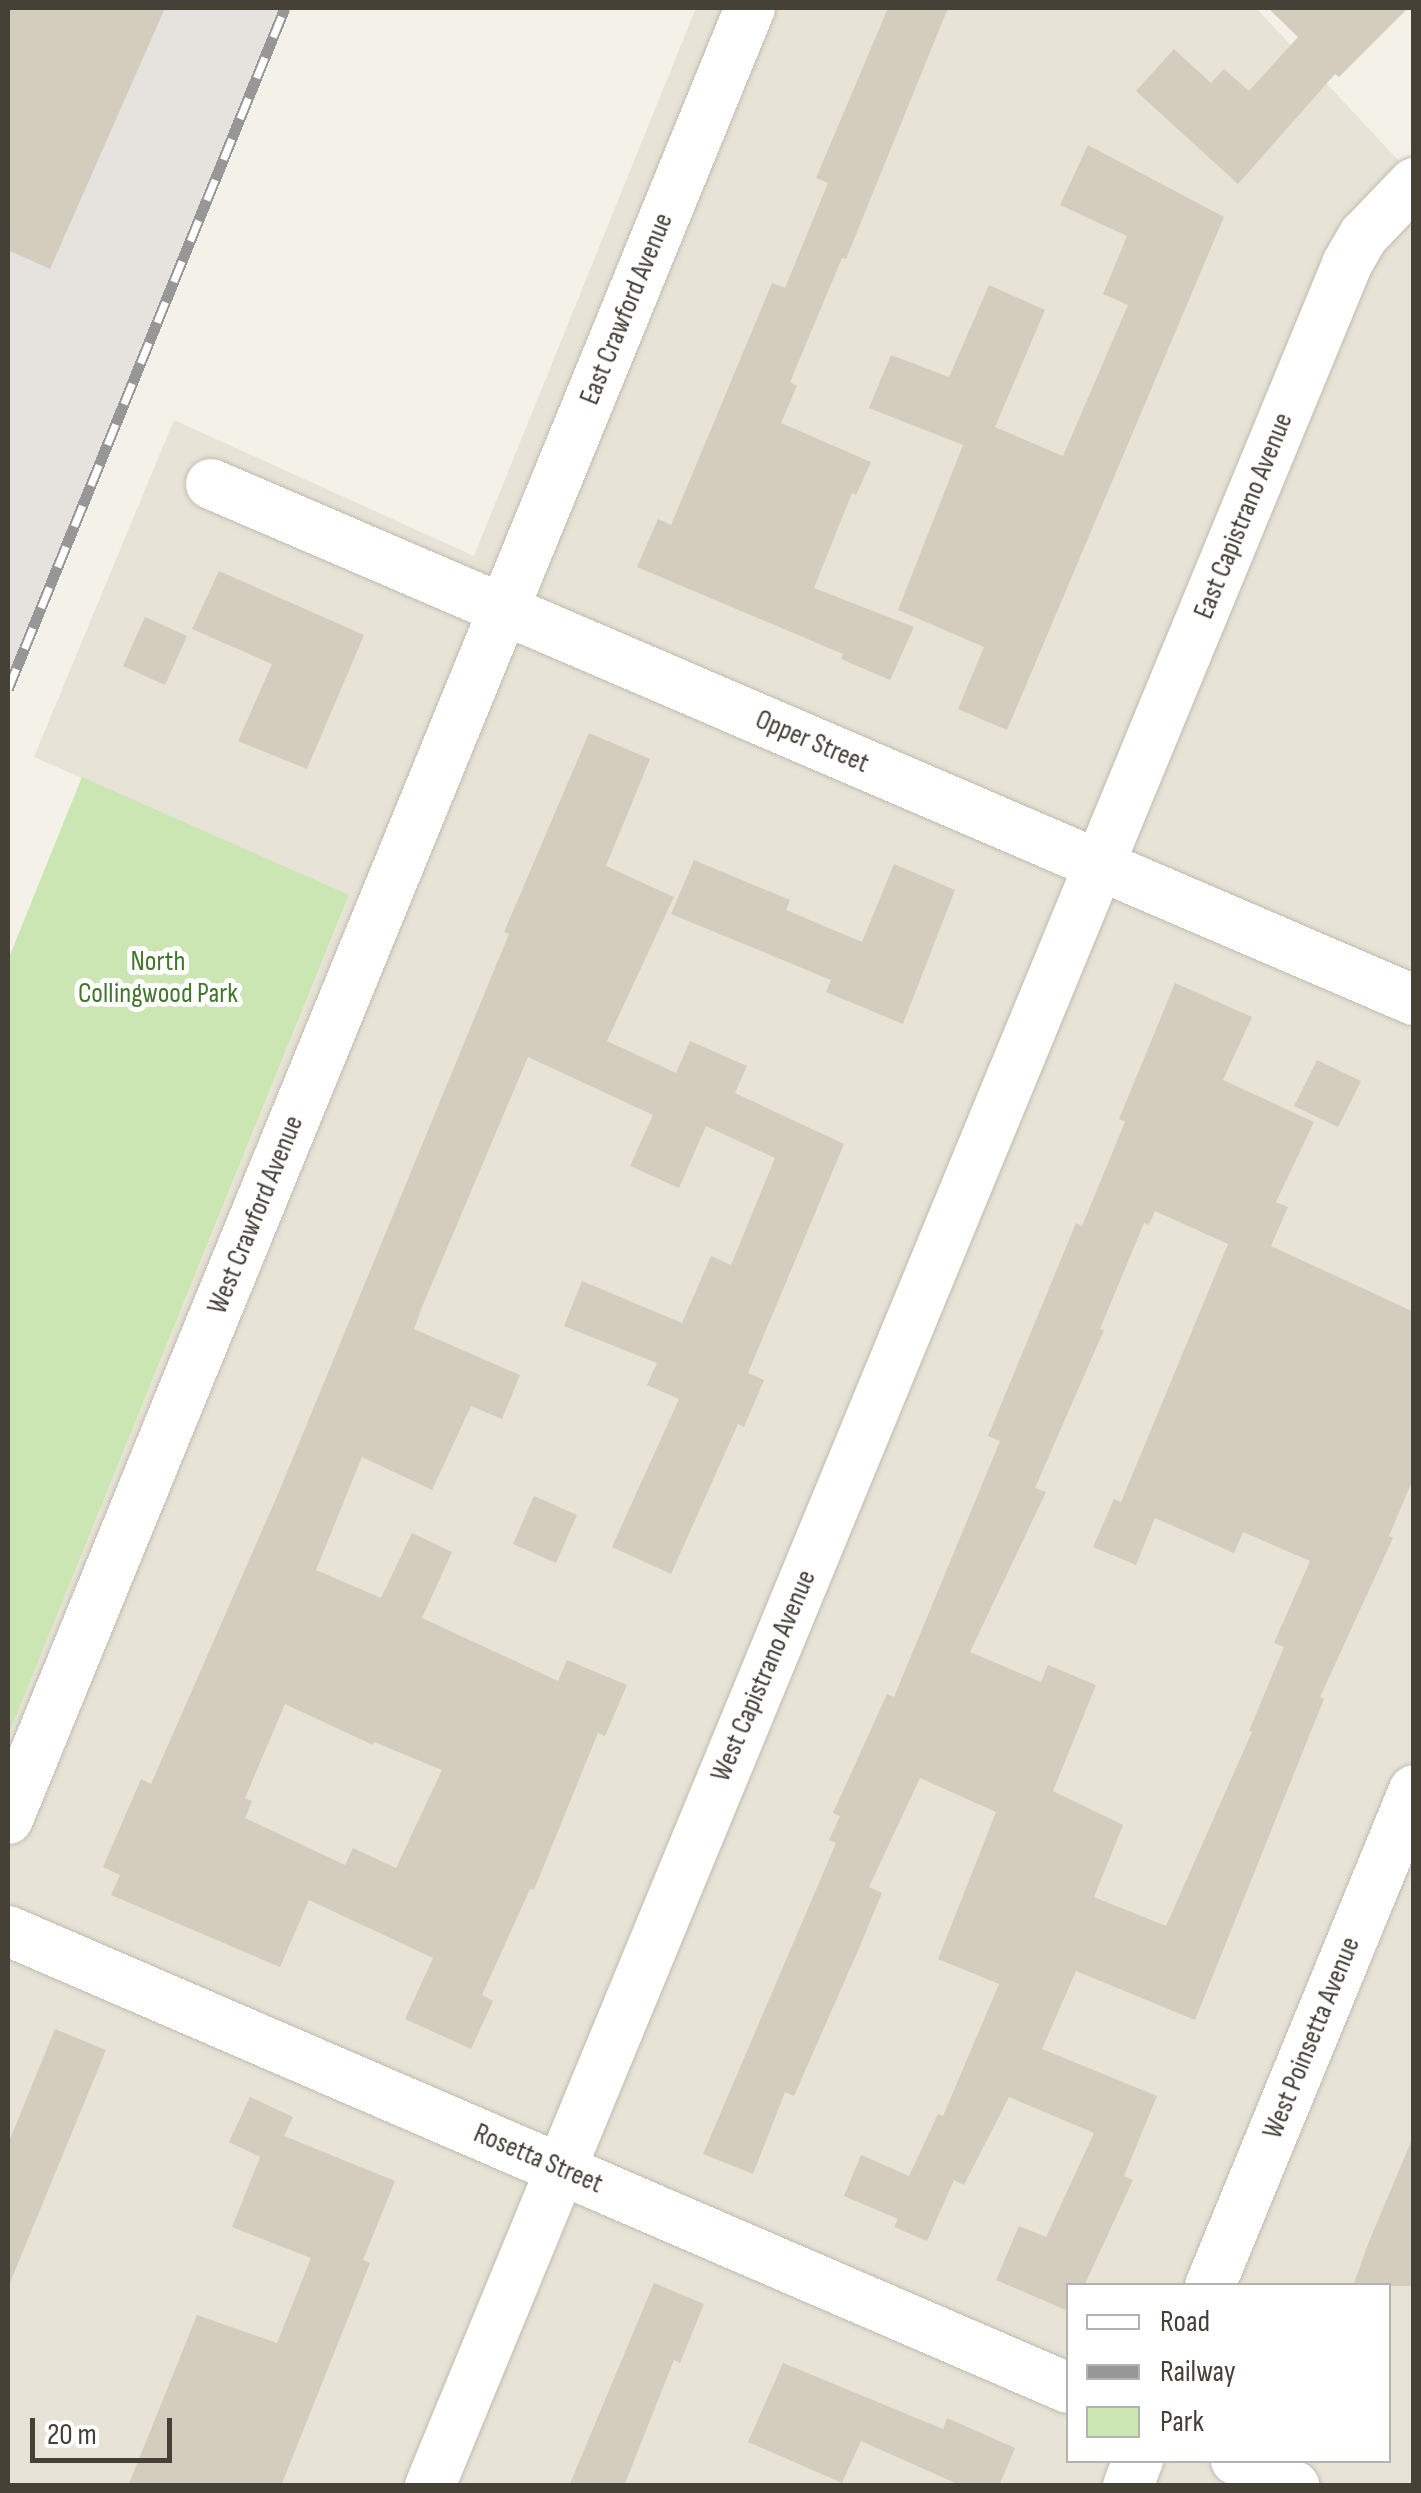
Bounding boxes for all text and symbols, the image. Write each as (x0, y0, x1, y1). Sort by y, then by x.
street label: East Crawford Avenue (573, 208, 681, 410)
street label: East Capistrano Avenue (1187, 408, 1301, 624)
street label: Opper Street (750, 703, 874, 781)
park label: North Collingwood Park (78, 945, 238, 1011)
street label: West Crawford Avenue (201, 1111, 311, 1319)
street label: West Capistrano Avenue (704, 1565, 824, 1787)
street label: West Poinsetta Avenue (1256, 1932, 1368, 2144)
street label: Rosetta Street (469, 2117, 607, 2201)
legend (1066, 2283, 1391, 2463)
text: Road (1160, 2304, 1210, 2340)
text: Railway (1160, 2354, 1236, 2390)
scale bar (35, 2398, 178, 2460)
text: Park (1160, 2404, 1204, 2440)
text: 20 m (47, 2417, 97, 2453)

